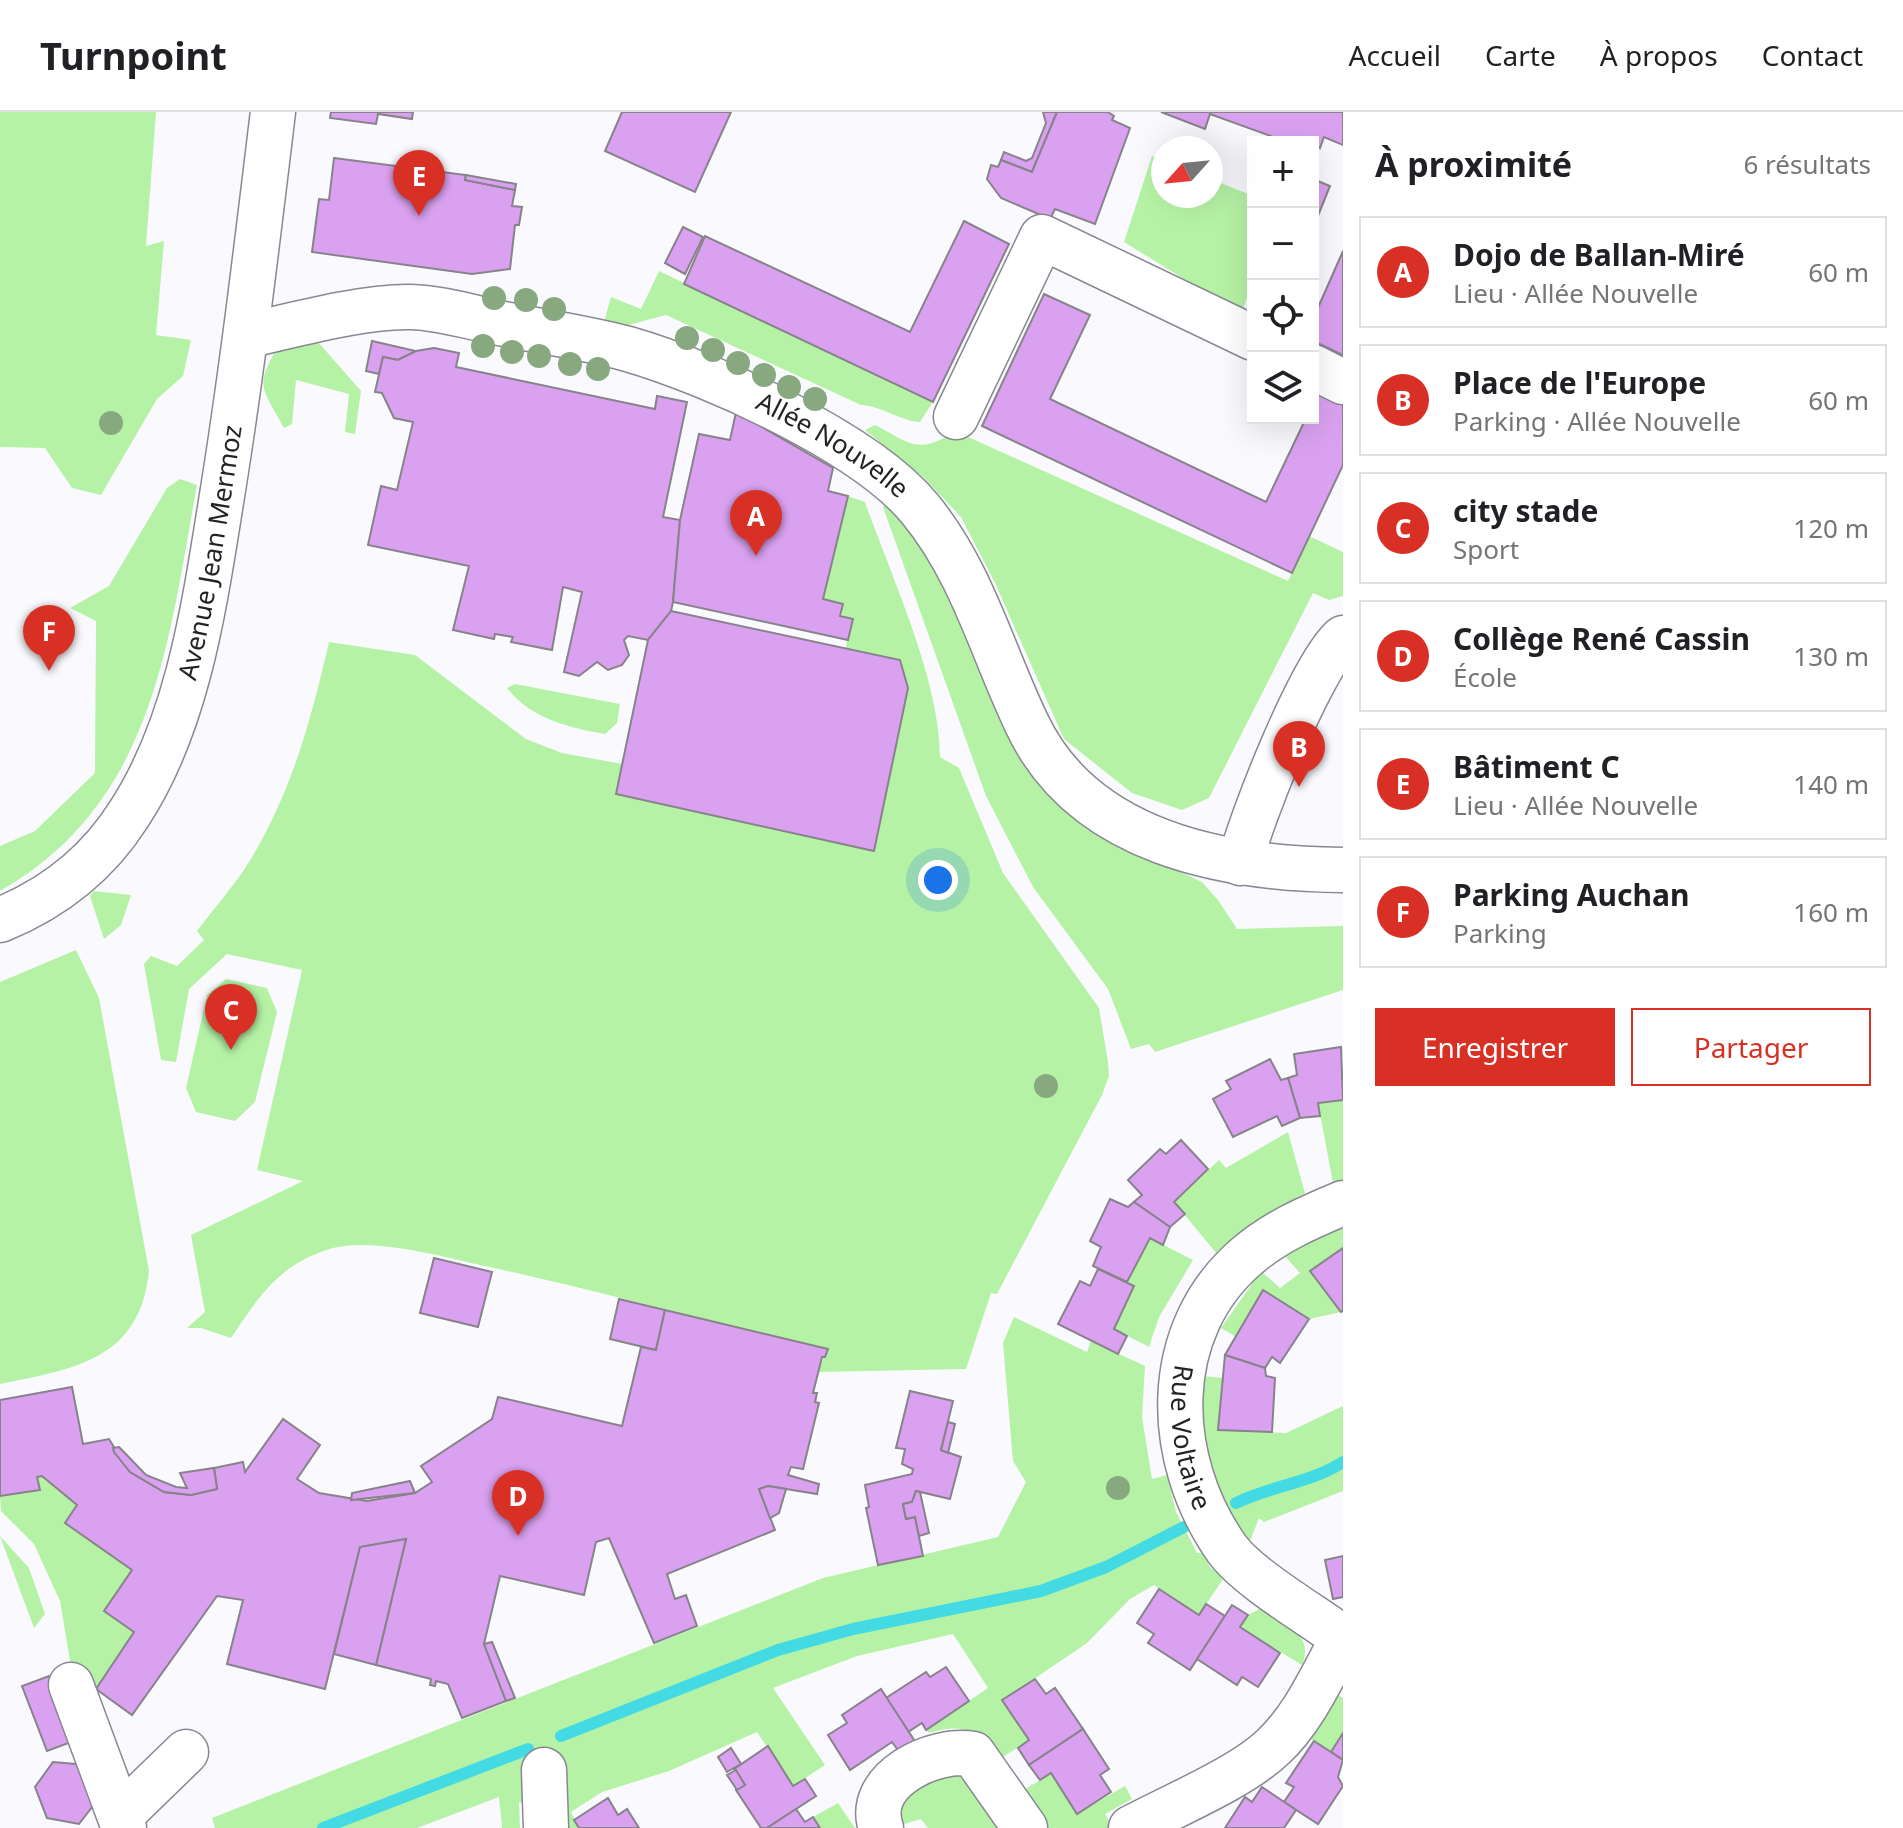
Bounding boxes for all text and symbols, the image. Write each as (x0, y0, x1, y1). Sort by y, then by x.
text: Turnpoint (40, 29, 227, 81)
text: Accueil (1349, 36, 1441, 74)
text: Carte (1485, 36, 1556, 74)
text: À propos (1600, 36, 1718, 74)
text: Contact (1762, 36, 1863, 74)
north arrow (1151, 136, 1223, 208)
map controls (1247, 136, 1319, 424)
button: + (1247, 136, 1319, 208)
text: À proximité (1375, 141, 1572, 187)
text: 6 résultats (1743, 146, 1871, 182)
pin: E (393, 150, 445, 216)
button: − (1247, 208, 1319, 280)
text: Dojo de Ballan-Miré (1453, 234, 1745, 275)
text: A (1394, 254, 1412, 290)
text: 60 m (1808, 254, 1869, 290)
text: Lieu · Allée Nouvelle (1453, 275, 1698, 311)
button: locate (1247, 280, 1319, 352)
button: layers (1247, 352, 1319, 424)
text: Place de l'Europe (1453, 362, 1706, 403)
text: B (1394, 382, 1412, 418)
text: 60 m (1808, 382, 1869, 418)
street label: Allée Nouvelle (751, 383, 917, 505)
text: Parking · Allée Nouvelle (1453, 403, 1741, 439)
street label: Avenue Jean Mermoz (168, 422, 250, 684)
pin: A (730, 490, 782, 556)
text: city stade (1453, 490, 1598, 531)
text: C (1395, 510, 1411, 546)
text: 120 m (1793, 510, 1869, 546)
text: Sport (1453, 531, 1519, 567)
pin: F (23, 605, 75, 671)
text: Collège René Cassin (1453, 618, 1750, 659)
text: D (1393, 638, 1413, 674)
text: 130 m (1793, 638, 1869, 674)
text: École (1453, 659, 1517, 695)
pin: B (1273, 721, 1325, 787)
text: Bâtiment C (1453, 746, 1620, 787)
text: E (1396, 766, 1410, 802)
text: 140 m (1793, 766, 1869, 802)
text: Lieu · Allée Nouvelle (1453, 787, 1698, 823)
your location (918, 860, 958, 900)
text: Parking Auchan (1453, 874, 1690, 915)
text: F (1396, 894, 1410, 930)
text: 160 m (1793, 894, 1869, 930)
text: Parking (1453, 915, 1547, 951)
pin: C (205, 984, 257, 1050)
button: Enregistrer (1375, 1008, 1615, 1086)
button: Partager (1631, 1008, 1871, 1086)
street label: Rue Voltaire (1163, 1363, 1221, 1515)
pin: D (492, 1470, 544, 1536)

